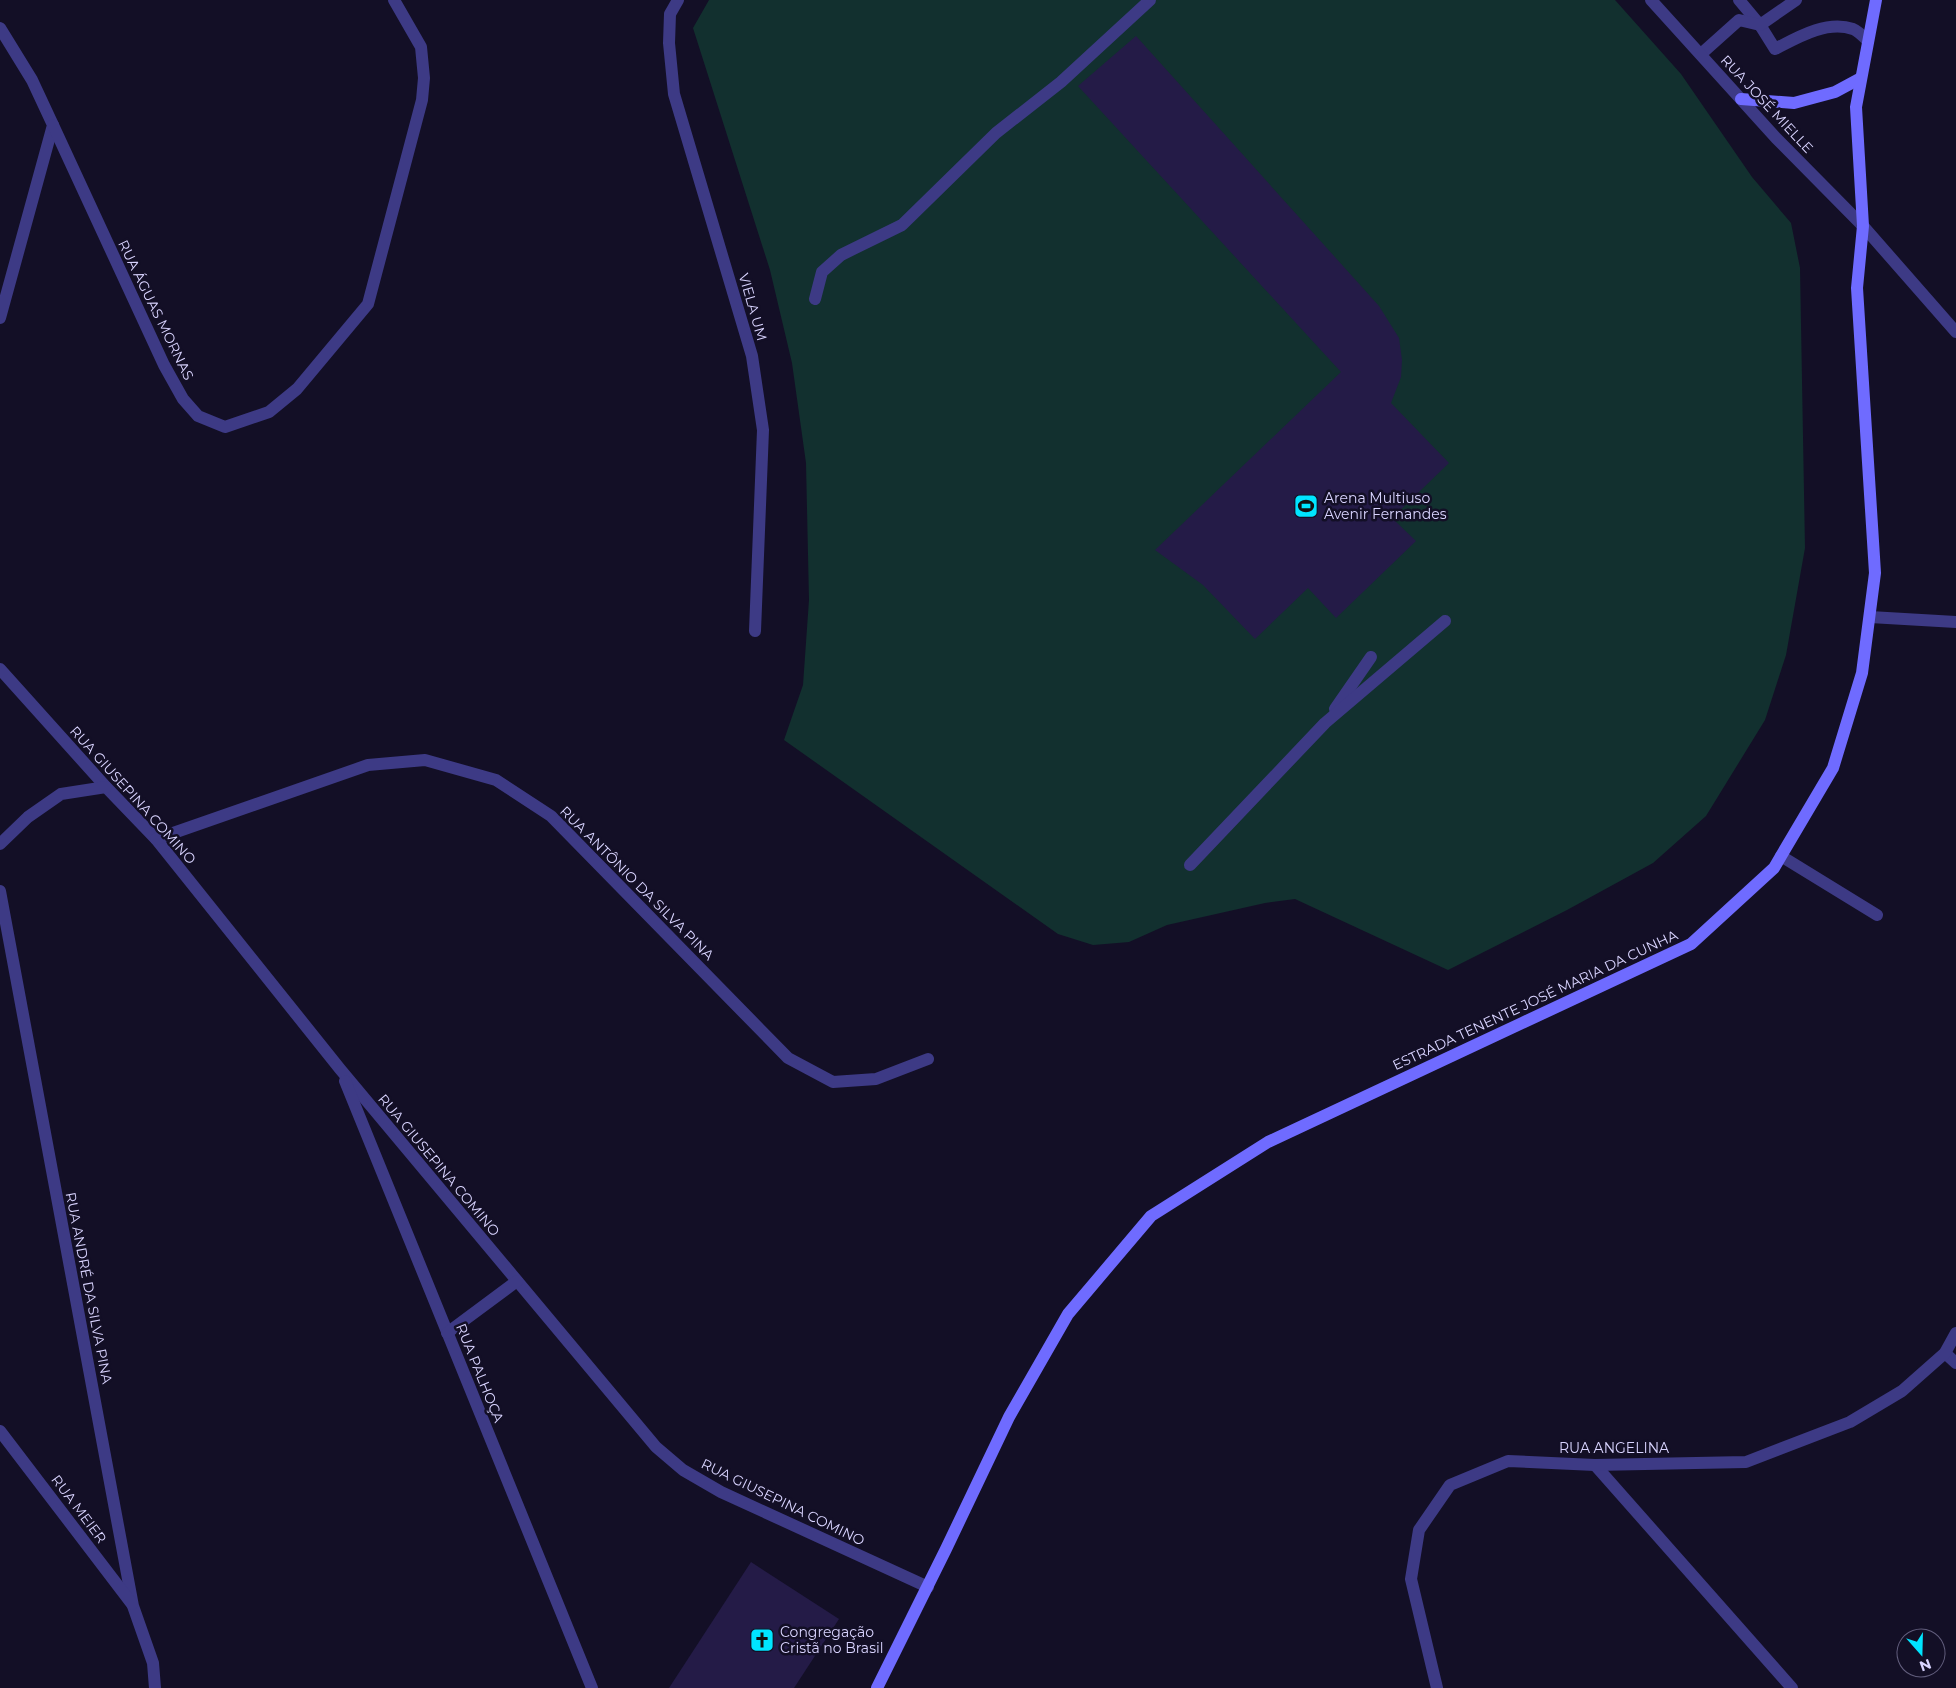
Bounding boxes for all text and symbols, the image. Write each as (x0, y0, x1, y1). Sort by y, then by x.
street label: RUA JOSÉ MIELLE (1717, 51, 1817, 157)
street label: RUA ÁGUAS MORNAS (114, 237, 198, 383)
street label: VIELA UM (735, 271, 771, 343)
place label: Arena Multiuso Avenir Fernandes (1324, 489, 1447, 523)
sports icon: Arena Multiuso Avenir Fernandes (1293, 493, 1319, 519)
street label: RUA GIUSEPINA COMINO (66, 722, 200, 868)
street label: RUA ANTÔNIO DA SILVA PINA (556, 802, 719, 965)
street label: ESTRADA TENENTE JOSÉ MARIA DA CUNHA (1390, 925, 1681, 1074)
street label: RUA GIUSEPINA COMINO (374, 1090, 504, 1240)
street label: RUA ANDRÉ DA SILVA PINA (62, 1191, 117, 1386)
street label: RUA PALHOÇA (452, 1321, 508, 1426)
street label: RUA ANGELINA (1559, 1439, 1670, 1457)
street label: RUA GIUSEPINA COMINO (698, 1454, 868, 1550)
street label: RUA MEIER (47, 1471, 111, 1547)
place label: Congregação Cristã no Brasil (780, 1623, 884, 1657)
church icon: Congregação Cristã no Brasil (749, 1627, 775, 1653)
north arrow (1896, 1628, 1946, 1678)
text: N (1917, 1655, 1934, 1676)

